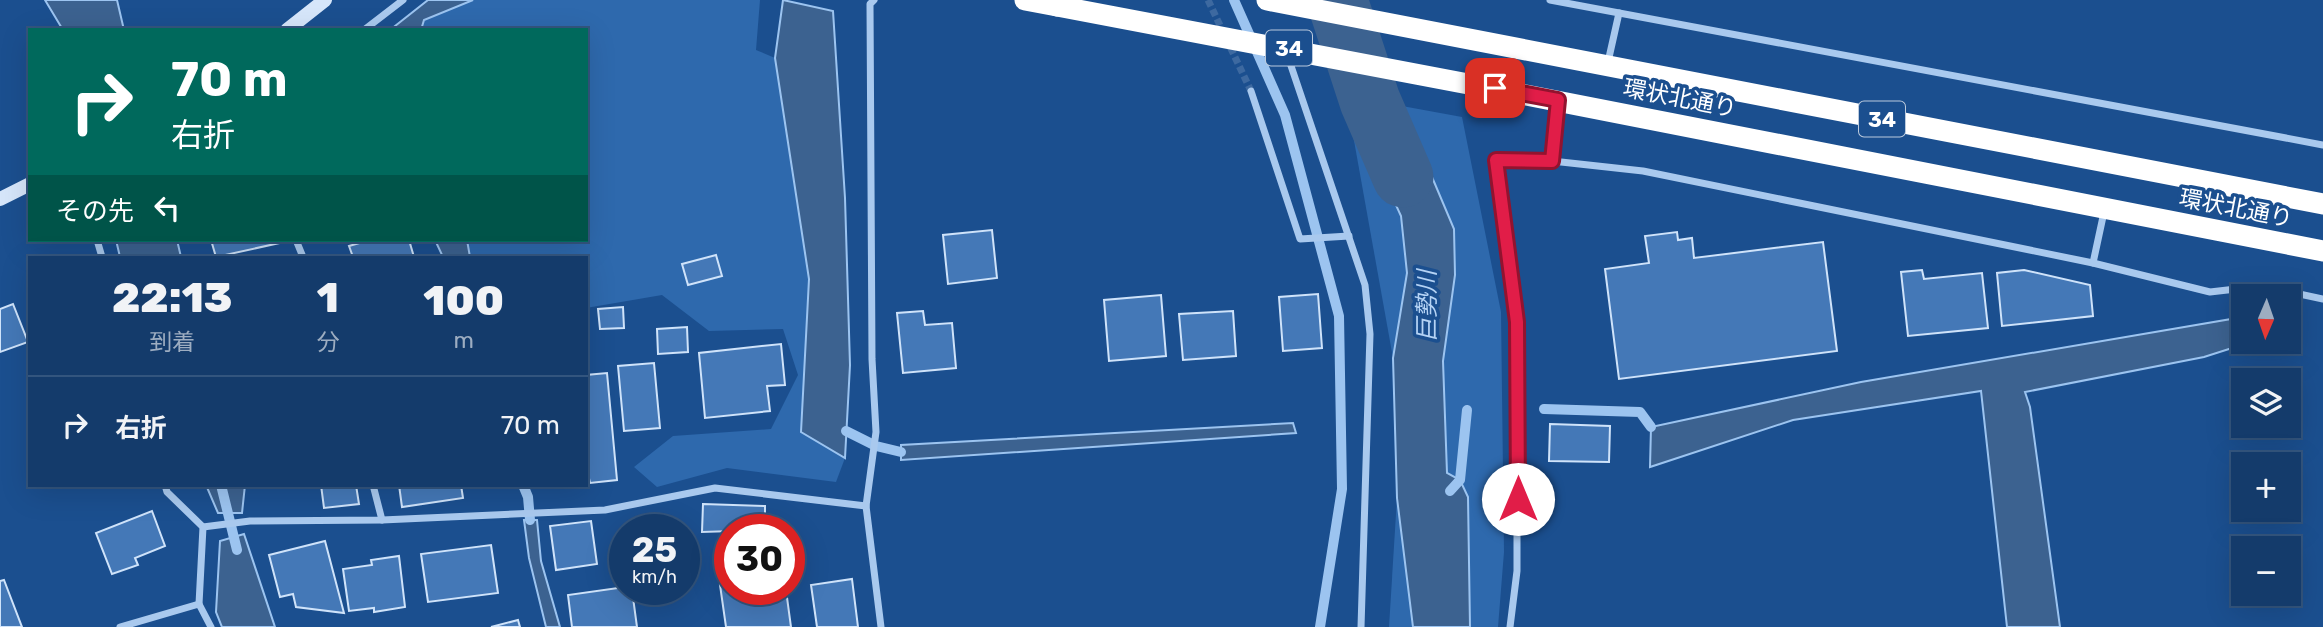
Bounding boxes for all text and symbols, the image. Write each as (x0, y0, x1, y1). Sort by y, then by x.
road number: 34 (1266, 30, 1312, 66)
text: 70 m (171, 50, 288, 108)
icon: right (56, 56, 147, 147)
pin (1465, 58, 1525, 118)
icon: arrive (1476, 69, 1514, 107)
street label: 環状北通り (1621, 73, 1739, 123)
road number: 34 (1859, 102, 1905, 136)
text: 右折 (171, 116, 235, 154)
street label: 環状北通り (2177, 183, 2295, 233)
icon: left (148, 189, 186, 227)
text: その先 (56, 196, 134, 227)
water label: 巨勢川 (1413, 267, 1441, 342)
text: 22:13 (112, 273, 233, 323)
text: 1 (317, 273, 339, 323)
text: 100 (423, 276, 504, 326)
north arrow (2231, 284, 2301, 354)
map controls (2231, 284, 2301, 606)
text: m (453, 326, 474, 354)
text: 到着 (149, 328, 195, 356)
text: 分 (316, 328, 339, 356)
button: layers (2231, 368, 2301, 438)
icon: right (56, 406, 94, 444)
text: 70 m (501, 410, 560, 441)
text: 右折 (115, 413, 167, 444)
button: + (2231, 452, 2301, 522)
position arrow (1481, 462, 1555, 536)
speed limit sign: 30 (714, 514, 805, 605)
text: 25 (632, 529, 677, 571)
button: − (2231, 536, 2301, 606)
text: km/h (632, 566, 677, 588)

